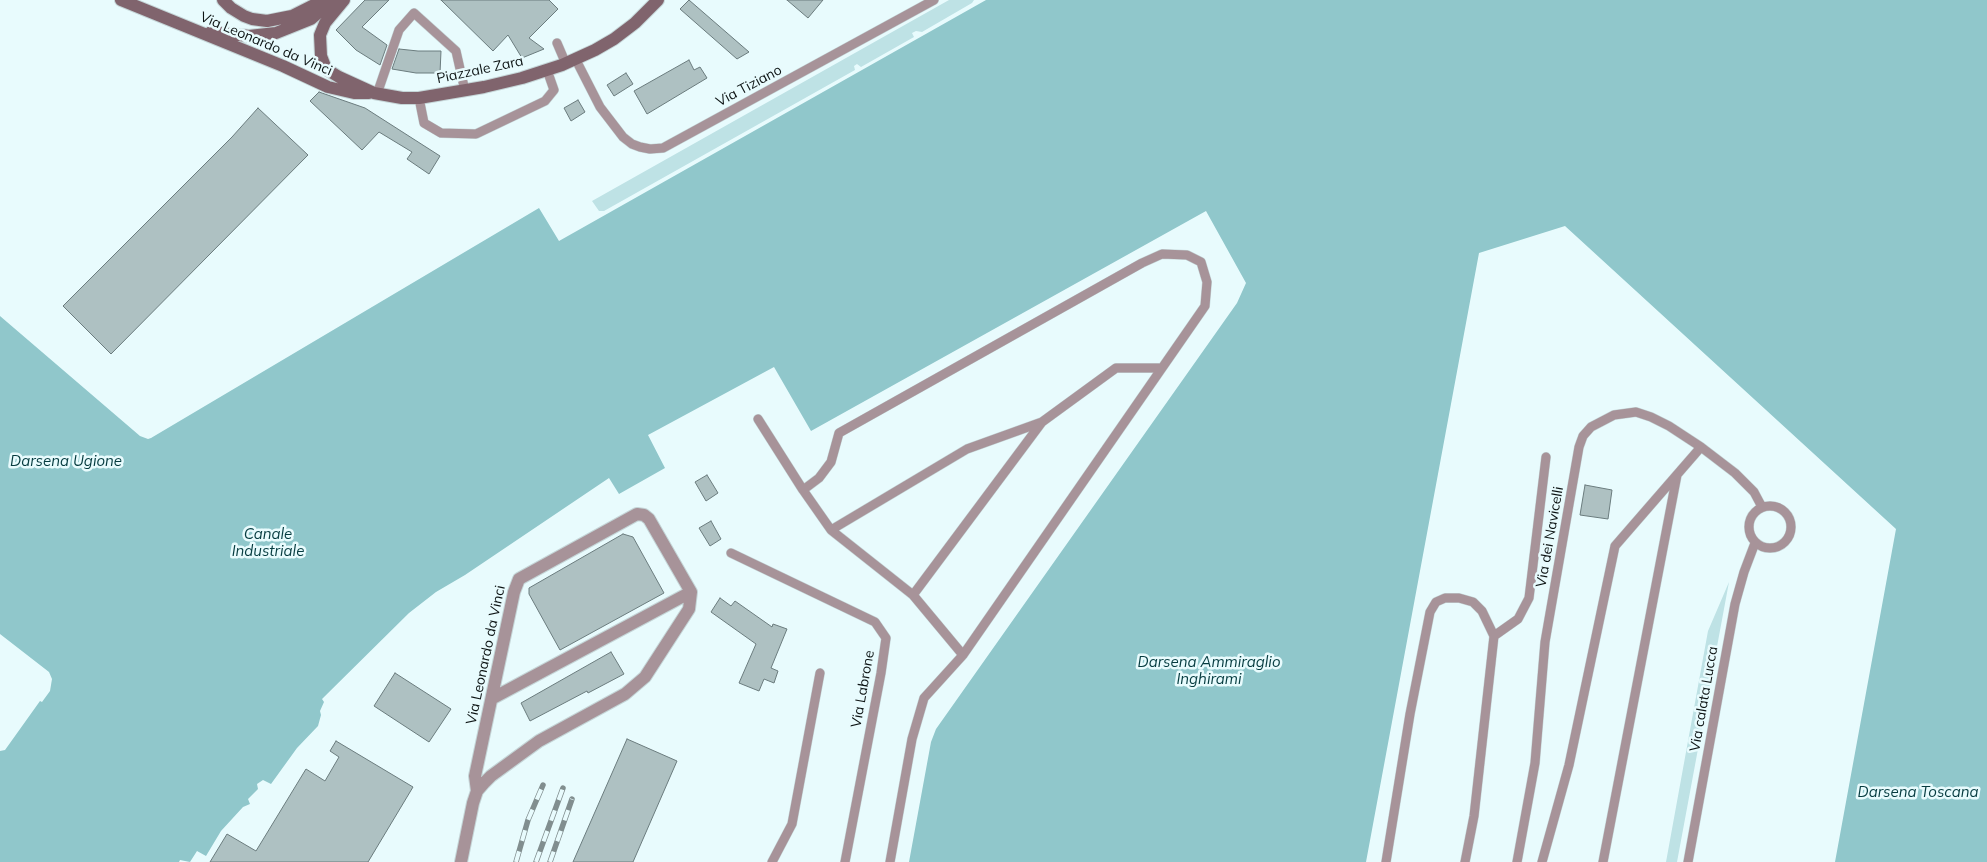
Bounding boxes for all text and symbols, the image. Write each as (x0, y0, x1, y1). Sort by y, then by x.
street label: Via Leonardo da Vinci (197, 9, 335, 79)
street label: Piazzale Zara (435, 53, 525, 87)
street label: Via Tiziano (713, 62, 785, 110)
water label: Darsena Ugione (10, 452, 122, 470)
street label: Via dei Navicelli (1533, 485, 1567, 589)
water label: Canale Industriale (232, 525, 304, 560)
street label: Via Leonardo da Vinci (463, 584, 509, 726)
street label: Via calata Lucca (1686, 645, 1722, 753)
street label: Via Labrone (848, 649, 878, 729)
water label: Darsena Ammiraglio Inghirami (1138, 653, 1280, 688)
water label: Darsena Toscana (1858, 783, 1978, 801)

